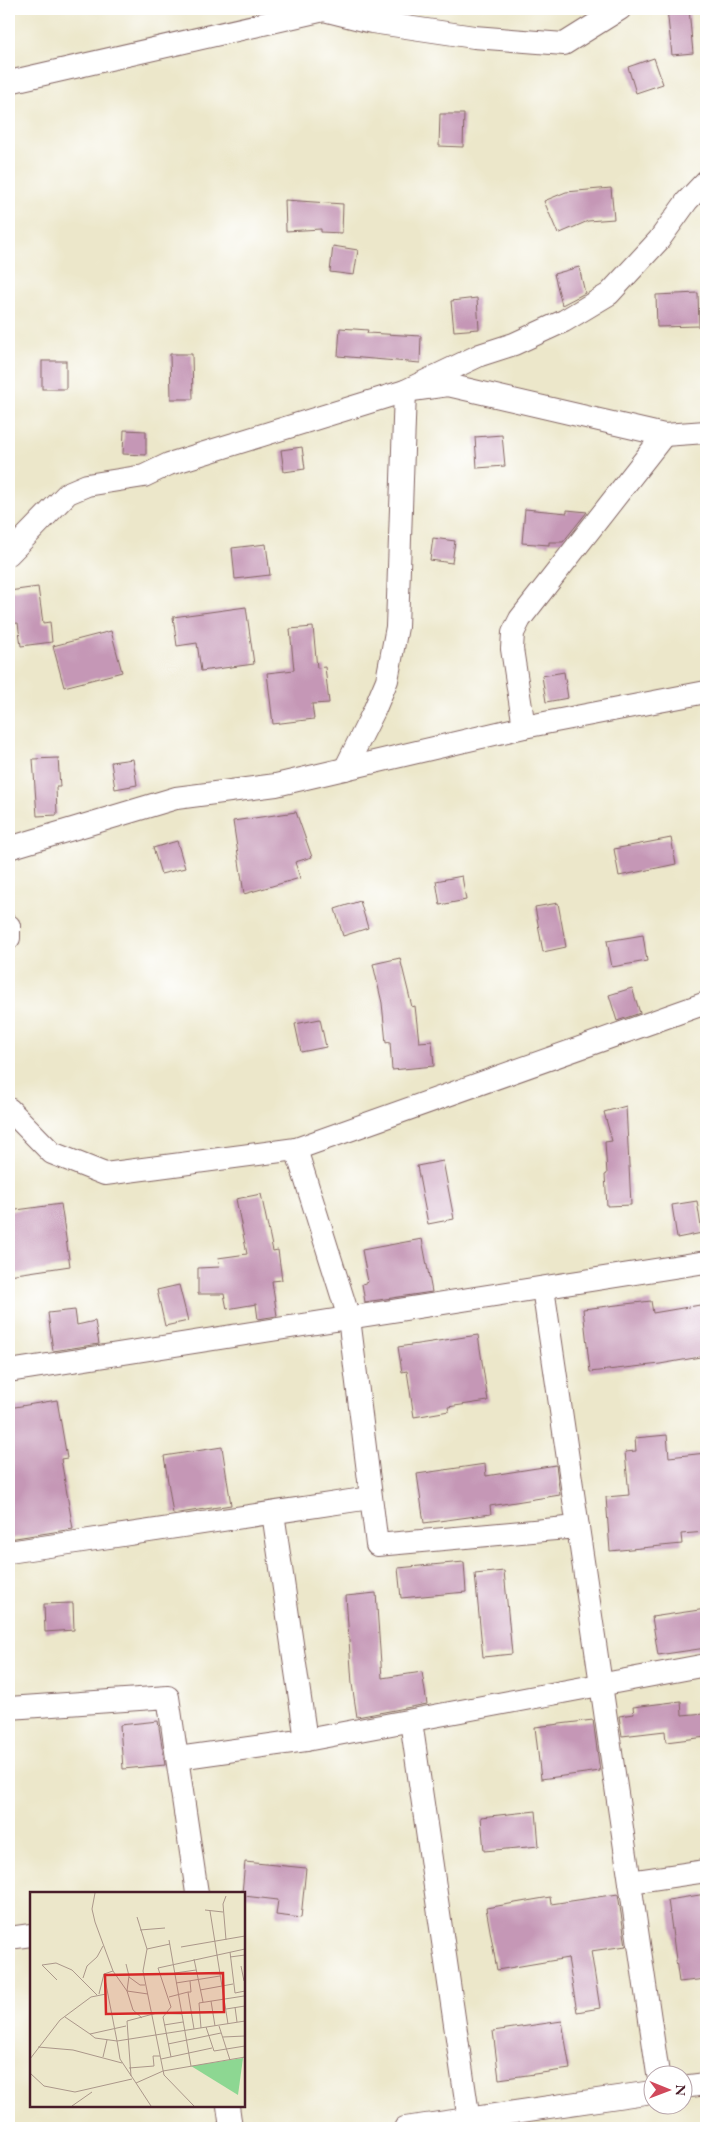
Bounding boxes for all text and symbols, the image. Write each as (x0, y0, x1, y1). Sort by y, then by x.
inset map (30, 1892, 245, 2107)
north arrow (642, 2064, 692, 2114)
text: N (672, 2084, 690, 2097)

